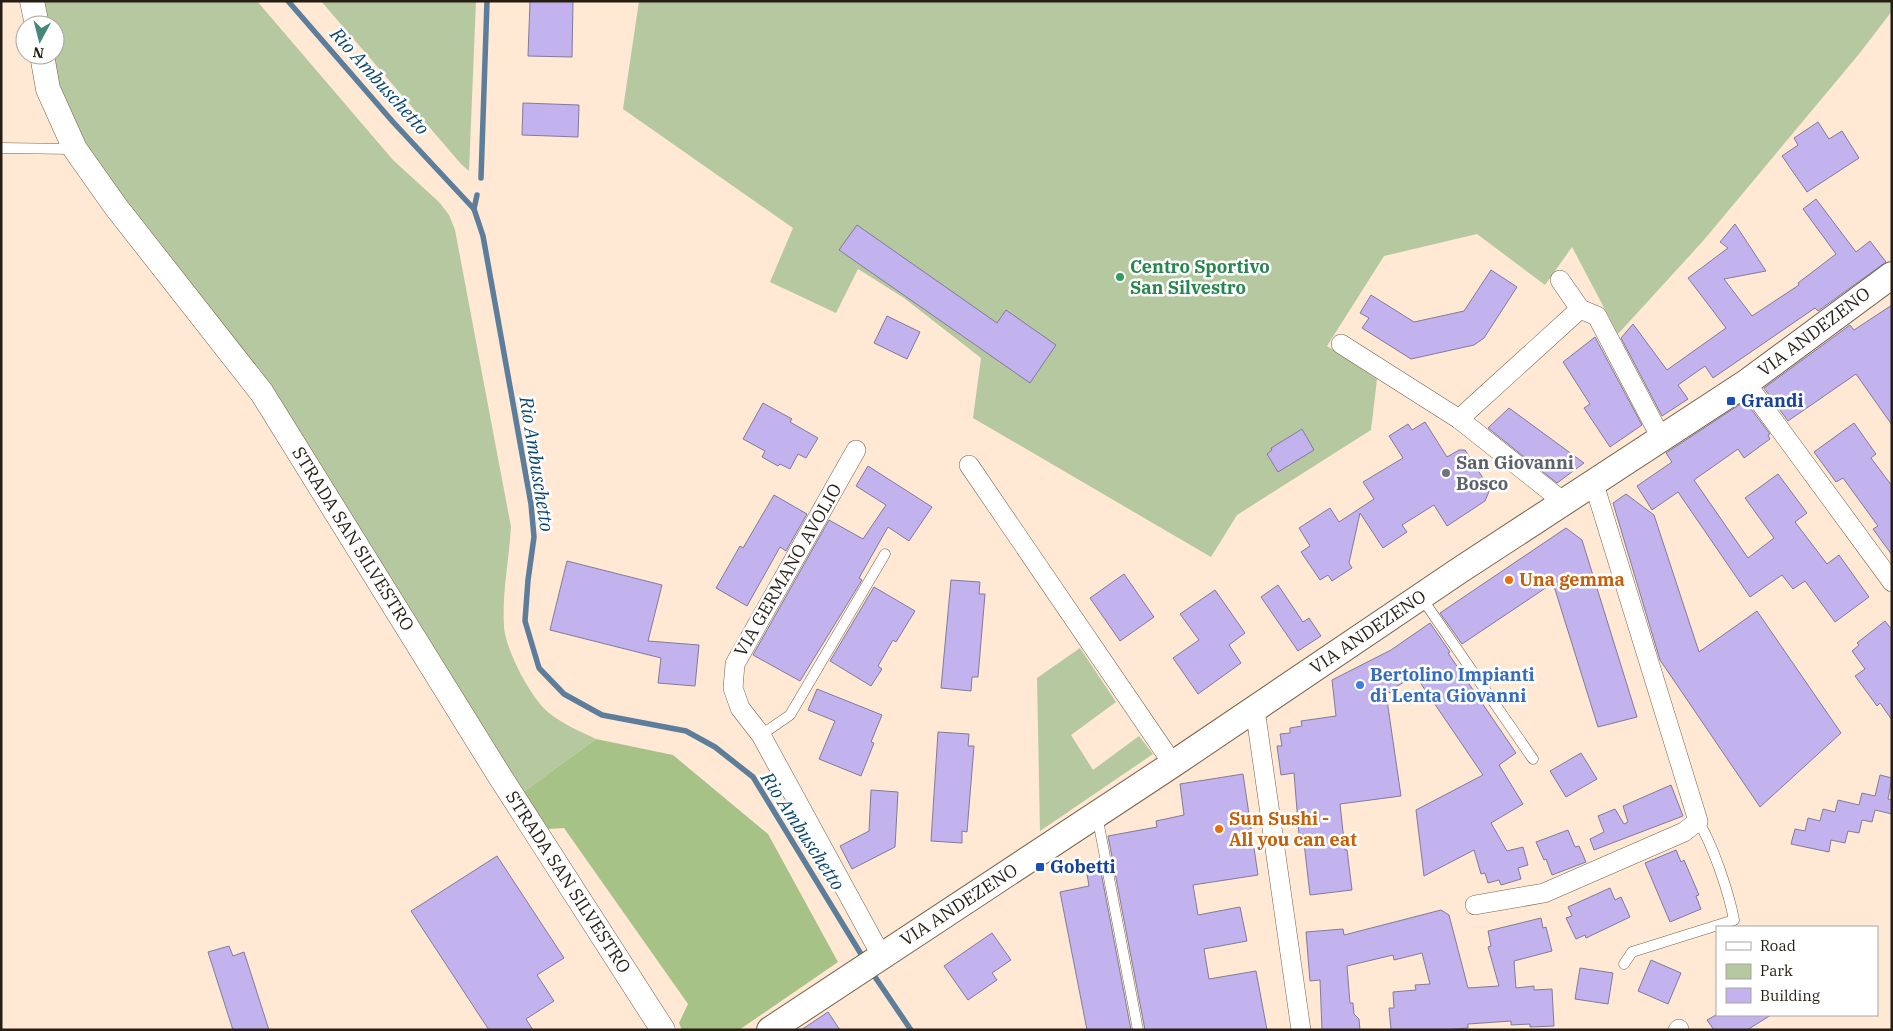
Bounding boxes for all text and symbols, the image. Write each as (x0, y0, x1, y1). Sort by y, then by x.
north arrow (15, 15, 65, 65)
water label: Rio Ambuschetto (325, 22, 435, 140)
text: N (32, 43, 45, 63)
place label: Centro Sportivo San Silvestro (1130, 255, 1270, 299)
marker: Centro Sportivo San Silvestro (1114, 271, 1126, 283)
street label: VIA ANDEZENO (1753, 282, 1875, 381)
place label: Grandi (1741, 389, 1803, 412)
water label: Rio Ambuschetto (514, 394, 560, 533)
marker: Grandi (1725, 395, 1737, 407)
street label: STRADA SAN SILVESTRO (287, 442, 420, 635)
place label: San Giovanni Bosco (1456, 451, 1574, 495)
marker: San Giovanni Bosco (1440, 467, 1452, 479)
street label: VIA GERMANO AVOLIO (729, 479, 847, 660)
place label: Una gemma (1519, 568, 1625, 591)
marker: Una gemma (1503, 574, 1515, 586)
street label: VIA ANDEZENO (1305, 584, 1430, 679)
place label: Bertolino Impianti di Lenta Giovanni (1370, 663, 1535, 707)
marker: Bertolino Impianti di Lenta Giovanni (1354, 679, 1366, 691)
water label: Rio Ambuschetto (755, 766, 850, 895)
street label: STRADA SAN SILVESTRO (501, 786, 636, 977)
place label: Sun Sushi - All you can eat (1229, 807, 1357, 851)
marker: Sun Sushi - All you can eat (1213, 823, 1225, 835)
place label: Gobetti (1050, 855, 1116, 878)
street label: VIA ANDEZENO (896, 858, 1022, 951)
marker: Gobetti (1034, 861, 1046, 873)
legend (1716, 926, 1878, 1016)
text: Road (1760, 936, 1796, 955)
text: Park (1760, 961, 1793, 980)
text: Building (1760, 986, 1820, 1005)

